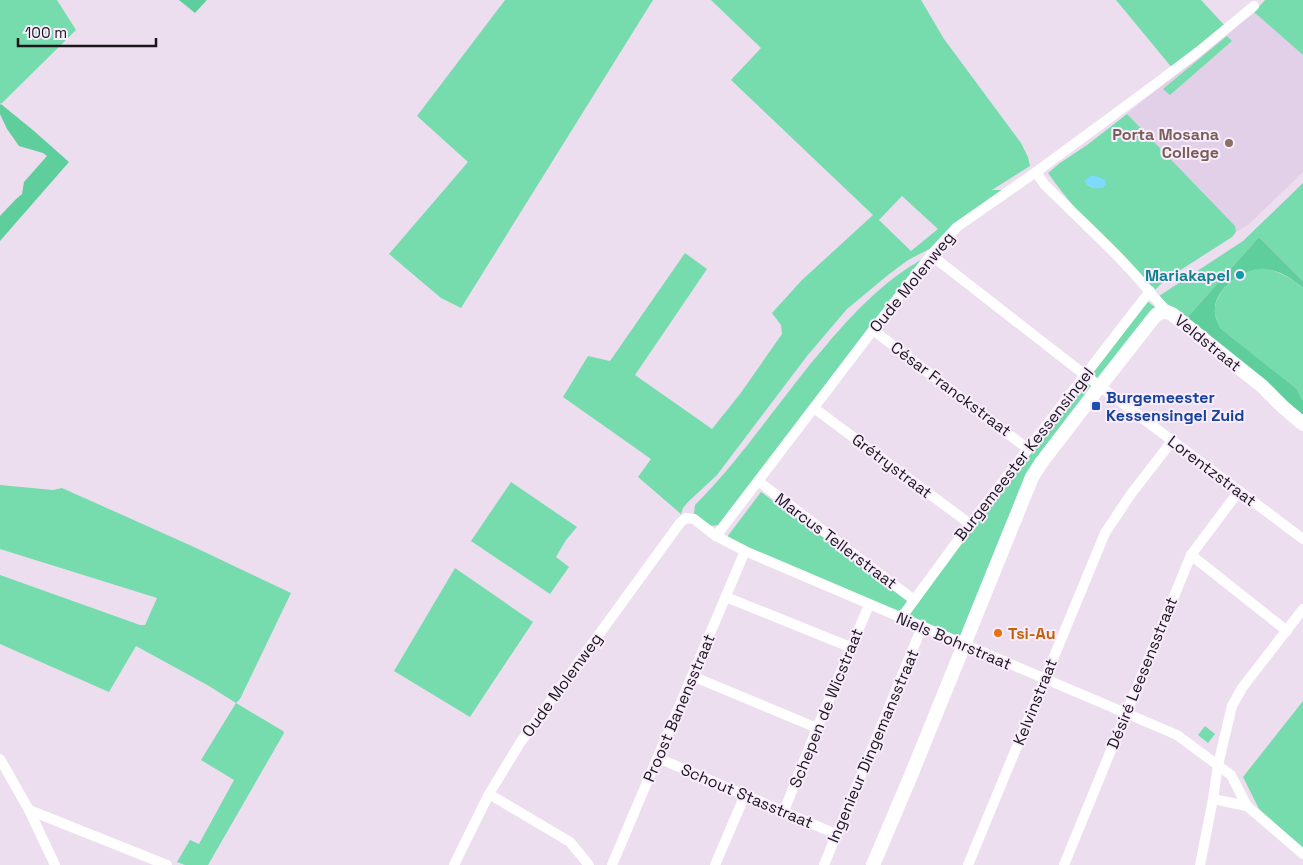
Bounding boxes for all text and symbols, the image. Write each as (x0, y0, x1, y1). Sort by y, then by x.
scale bar (18, 15, 155, 47)
text: 100 m (25, 23, 67, 42)
place label: Porta Mosana College (1112, 124, 1219, 163)
marker: Porta Mosana College (1223, 137, 1235, 149)
street label: Oude Molenweg (865, 227, 959, 337)
place label: Mariakapel (1145, 265, 1230, 286)
marker: Mariakapel (1234, 269, 1246, 281)
street label: Veldstraat (1170, 310, 1246, 376)
street label: César Franckstraat (887, 337, 1015, 441)
street label: Burgemeester Kessensingel (950, 363, 1098, 545)
place label: Burgemeester Kessensingel Zuid (1106, 387, 1245, 426)
marker: Burgemeester Kessensingel Zuid (1090, 400, 1102, 412)
street label: Grétrystraat (848, 429, 936, 503)
street label: Lorentzstraat (1163, 431, 1261, 511)
street label: Marcus Tellerstraat (771, 488, 901, 594)
street label: Désiré Leesensstraat (1102, 594, 1182, 752)
street label: Niels Bohrstraat (893, 607, 1015, 675)
place label: Tsi-Au (1008, 623, 1056, 644)
street label: Schepen de Wicstraat (784, 625, 868, 791)
marker: Tsi-Au (992, 627, 1004, 639)
street label: Oude Molenweg (517, 629, 607, 741)
street label: Proost Banensstraat (638, 631, 720, 785)
street label: Ingenieur Dingemansstraat (823, 646, 923, 846)
street label: Kelvinstraat (1008, 656, 1062, 748)
street label: Schout Stasstraat (678, 759, 816, 833)

